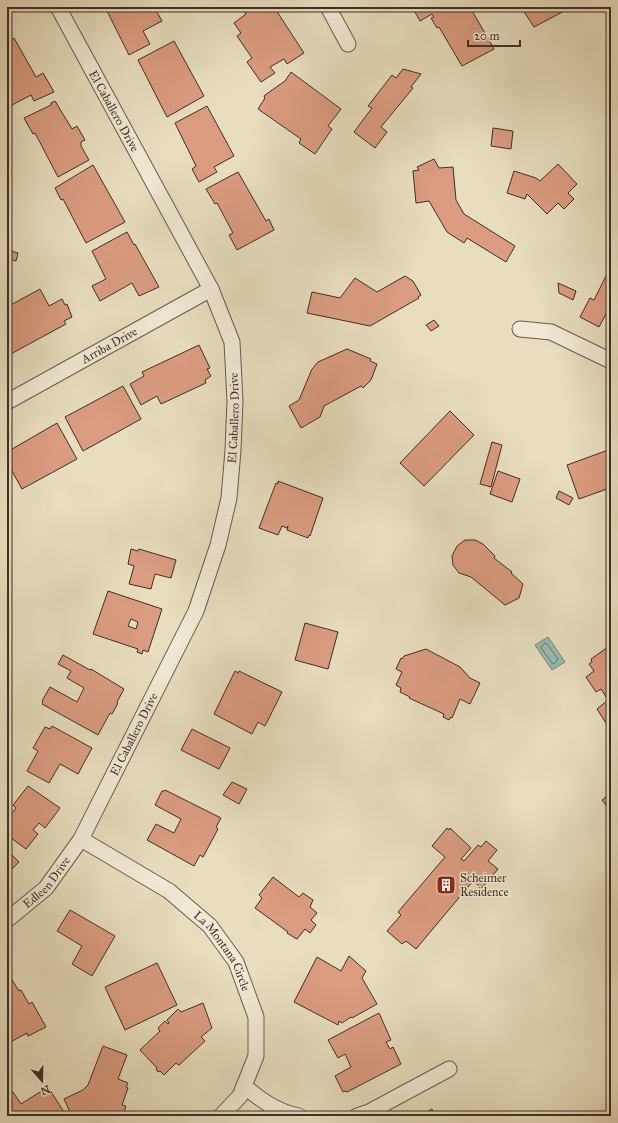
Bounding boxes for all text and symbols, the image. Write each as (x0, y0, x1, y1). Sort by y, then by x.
scale bar (468, 22, 520, 48)
text: 20 m (474, 29, 500, 43)
street label: El Caballero Drive (86, 68, 142, 154)
street label: Arriba Drive (78, 324, 140, 367)
street label: El Caballero Drive (225, 372, 242, 464)
street label: El Caballero Drive (107, 690, 161, 778)
street label: Edleen Drive (20, 854, 73, 911)
place label: Scheimer Residence (460, 871, 509, 899)
building icon: Scheimer Residence (435, 874, 457, 896)
street label: La Montana Circle (191, 908, 253, 993)
north arrow (22, 1061, 62, 1101)
text: N (38, 1082, 52, 1098)

